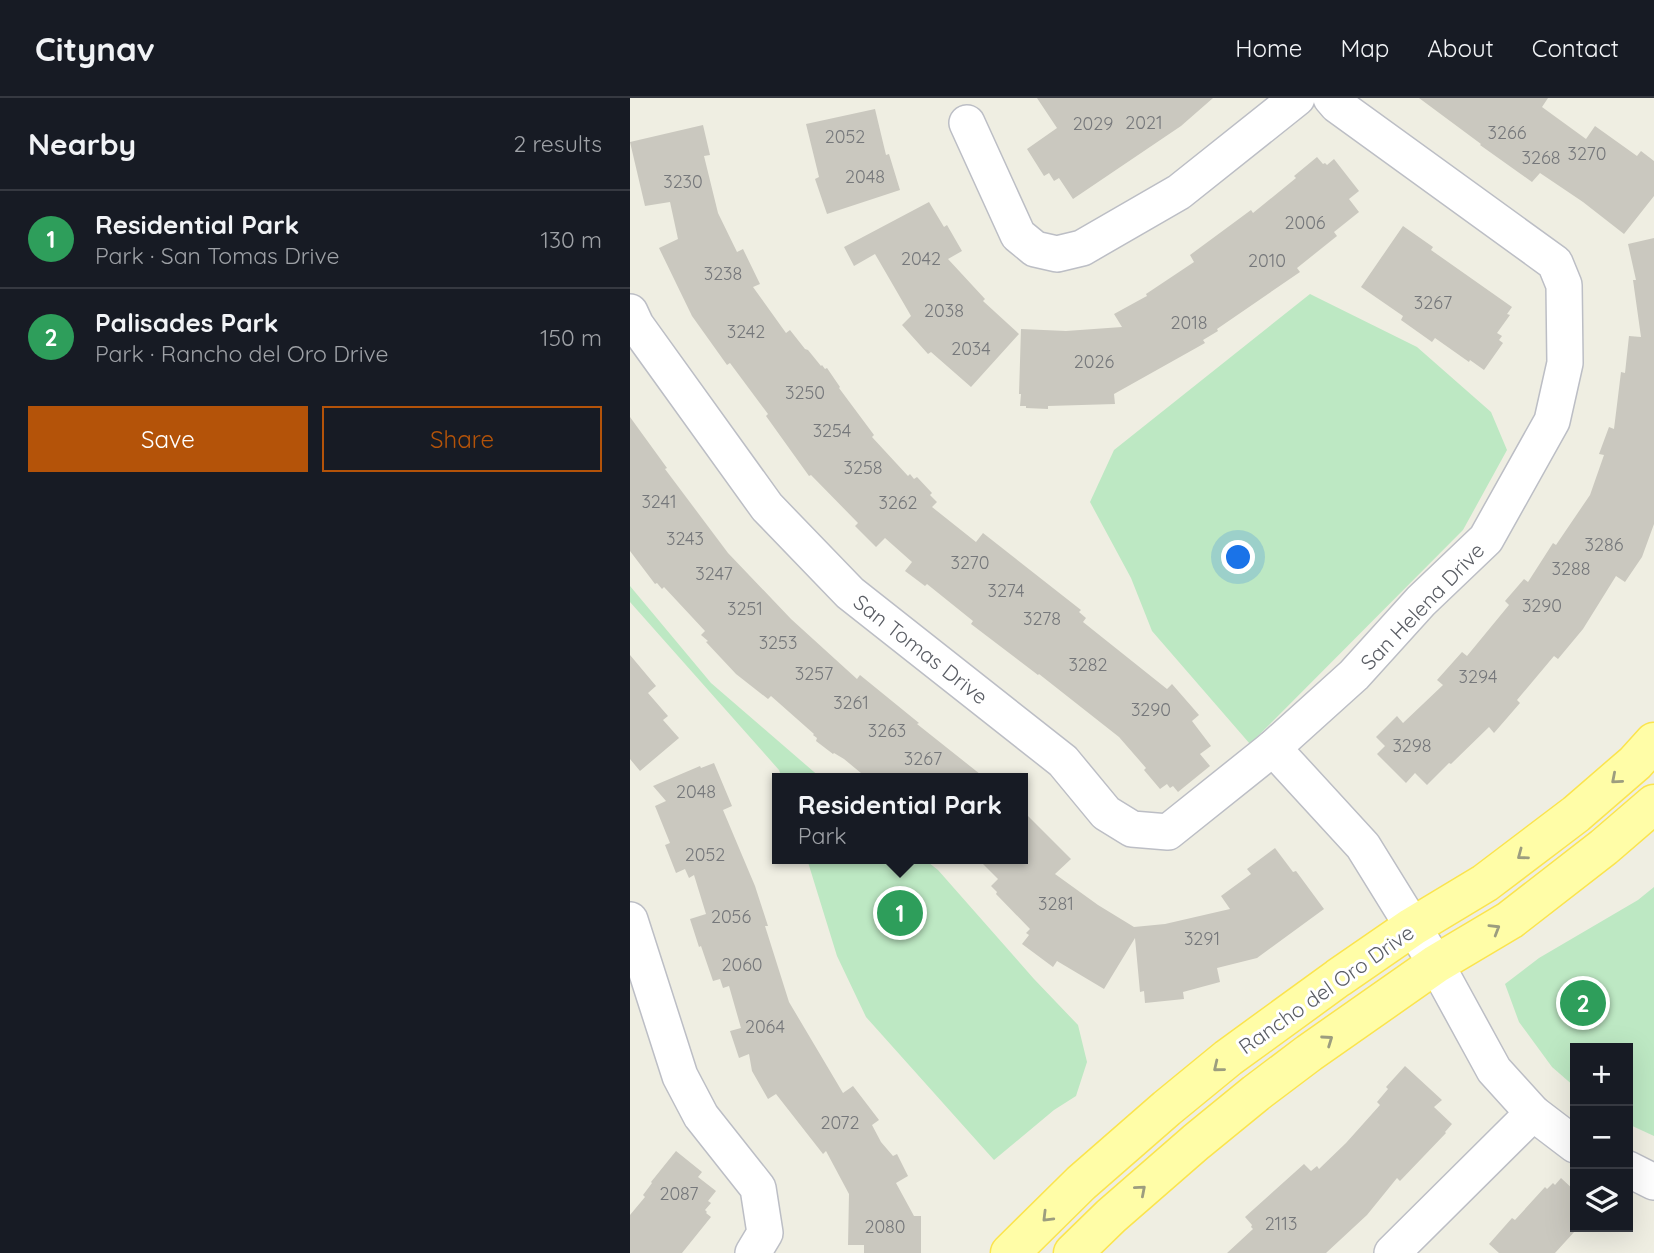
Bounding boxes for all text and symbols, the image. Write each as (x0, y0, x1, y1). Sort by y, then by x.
text: Citynav (35, 28, 155, 69)
text: Home (1235, 33, 1302, 63)
text: Map (1340, 33, 1389, 63)
text: About (1427, 33, 1494, 63)
text: Contact (1532, 33, 1619, 63)
house number: 2021 (1125, 111, 1163, 134)
house number: 2029 (1073, 112, 1113, 135)
house number: 3266 (1488, 121, 1527, 144)
text: Nearby (28, 125, 136, 163)
house number: 2052 (825, 125, 865, 148)
text: 2 results (513, 129, 602, 158)
house number: 3270 (1567, 142, 1607, 165)
house number: 3268 (1522, 146, 1560, 169)
house number: 2048 (845, 165, 885, 188)
house number: 3230 (663, 170, 703, 193)
text: Residential Park (95, 208, 299, 241)
house number: 2006 (1284, 211, 1326, 234)
text: 1 (47, 225, 55, 254)
text: 130 m (540, 225, 602, 254)
text: Park · San Tomas Drive (95, 241, 340, 270)
house number: 2042 (901, 247, 941, 270)
house number: 2010 (1248, 249, 1286, 272)
house number: 3238 (704, 262, 742, 285)
house number: 3267 (1414, 291, 1452, 314)
house number: 2038 (924, 299, 964, 322)
text: Palisades Park (95, 306, 279, 339)
house number: 2018 (1170, 311, 1208, 334)
house number: 3242 (727, 320, 765, 343)
text: 2 (44, 323, 58, 352)
text: 150 m (540, 323, 602, 352)
house number: 2034 (951, 337, 991, 360)
text: Park · Rancho del Oro Drive (95, 339, 389, 368)
house number: 2026 (1074, 350, 1114, 373)
house number: 3250 (785, 381, 825, 404)
button: Save (28, 406, 308, 472)
button: Share (322, 406, 602, 472)
house number: 3254 (813, 419, 851, 442)
house number: 3258 (844, 456, 882, 479)
house number: 3241 (641, 490, 677, 513)
house number: 3262 (878, 491, 918, 514)
house number: 3243 (666, 527, 704, 550)
house number: 3286 (1585, 533, 1624, 556)
street label: San Helena Drive (1355, 537, 1489, 675)
your location (1221, 540, 1255, 574)
house number: 3270 (950, 551, 990, 574)
house number: 3288 (1552, 557, 1590, 580)
house number: 3247 (695, 562, 733, 585)
house number: 3274 (987, 579, 1025, 602)
street label: San Tomas Drive (849, 588, 993, 710)
house number: 3290 (1522, 594, 1562, 617)
house number: 3251 (727, 597, 763, 620)
house number: 3278 (1023, 607, 1061, 630)
house number: 3253 (759, 631, 797, 654)
house number: 3282 (1068, 653, 1108, 676)
house number: 3257 (795, 662, 833, 685)
house number: 3294 (1459, 665, 1497, 688)
house number: 3261 (833, 691, 869, 714)
house number: 3290 (1131, 698, 1171, 721)
house number: 3263 (868, 719, 906, 742)
house number: 3298 (1392, 734, 1432, 757)
house number: 3267 (904, 747, 942, 770)
one-way arrow (1612, 771, 1625, 783)
popup (772, 773, 1028, 864)
house number: 2048 (676, 780, 716, 803)
text: Residential Park (798, 788, 1002, 821)
text: Park (798, 821, 847, 850)
house number: 2052 (685, 843, 725, 866)
one-way arrow (1517, 846, 1530, 859)
pin: 1 (877, 887, 923, 939)
house number: 3281 (1038, 892, 1074, 915)
house number: 2056 (711, 905, 751, 928)
street label: Rancho del Oro Drive (1233, 919, 1419, 1059)
one-way arrow (1487, 924, 1500, 937)
house number: 3291 (1184, 927, 1220, 950)
house number: 2060 (721, 953, 763, 976)
pin: 2 (1560, 977, 1606, 1029)
house number: 2064 (745, 1015, 785, 1038)
one-way arrow (1320, 1036, 1333, 1048)
map controls (1570, 1043, 1633, 1232)
button: + (1570, 1043, 1633, 1106)
one-way arrow (1213, 1059, 1226, 1071)
button: − (1570, 1106, 1633, 1169)
house number: 2072 (821, 1111, 859, 1134)
button: layers (1570, 1169, 1633, 1232)
house number: 2087 (659, 1182, 699, 1205)
one-way arrow (1132, 1186, 1145, 1198)
one-way arrow (1042, 1209, 1055, 1222)
house number: 2113 (1265, 1212, 1297, 1235)
house number: 2080 (864, 1215, 906, 1238)

